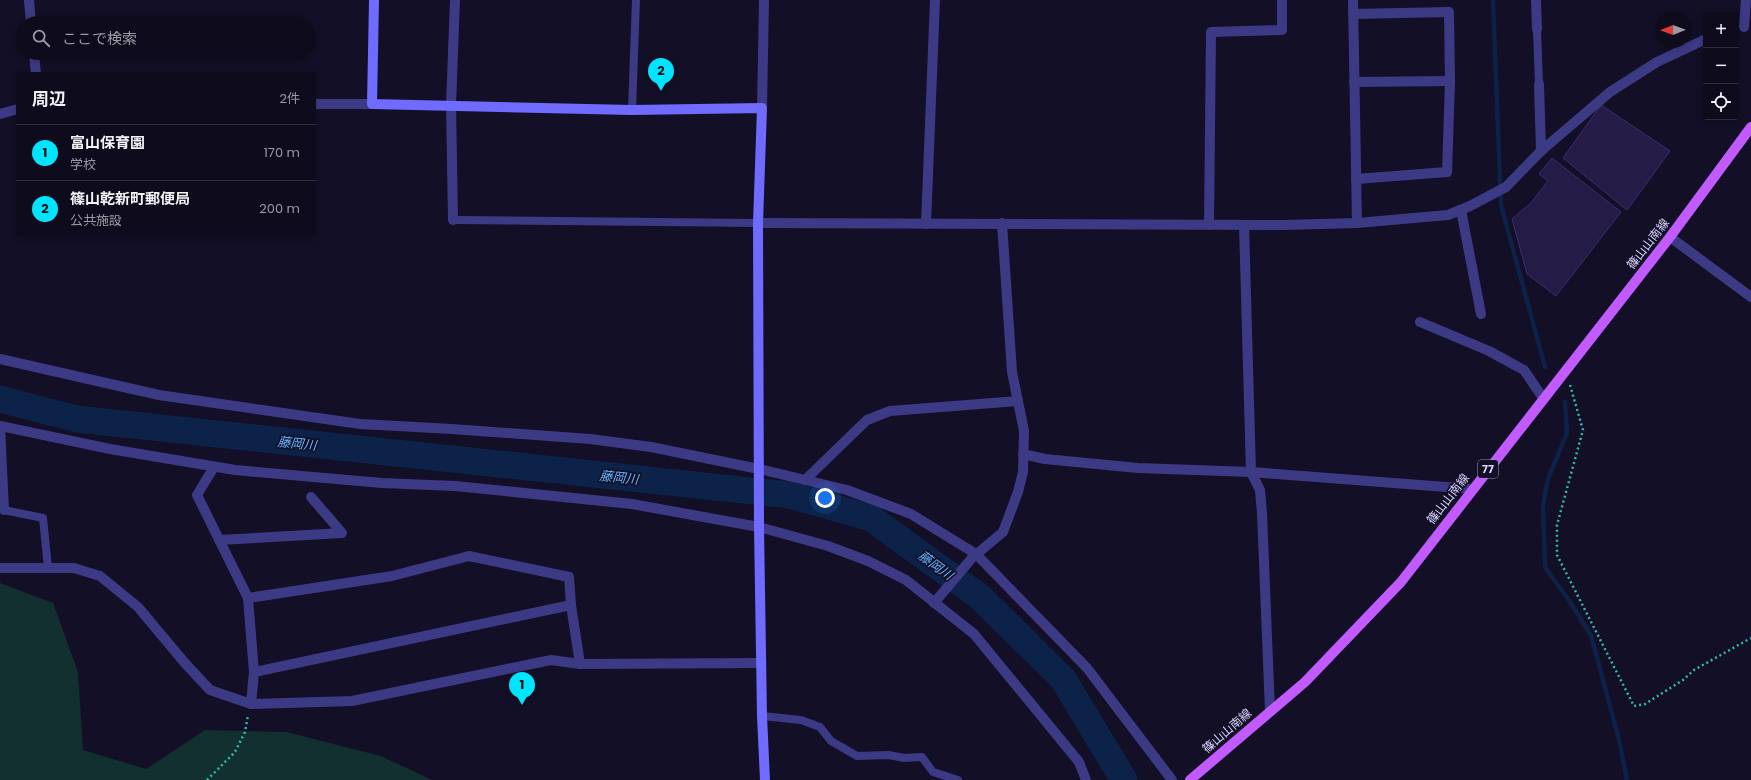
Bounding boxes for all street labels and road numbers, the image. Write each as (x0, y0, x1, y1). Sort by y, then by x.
street label: 篠山山南線 (1622, 215, 1673, 273)
road number: 77 (1478, 460, 1498, 478)
street label: 篠山山南線 (1422, 470, 1473, 528)
street label: 篠山山南線 (1198, 705, 1255, 757)

